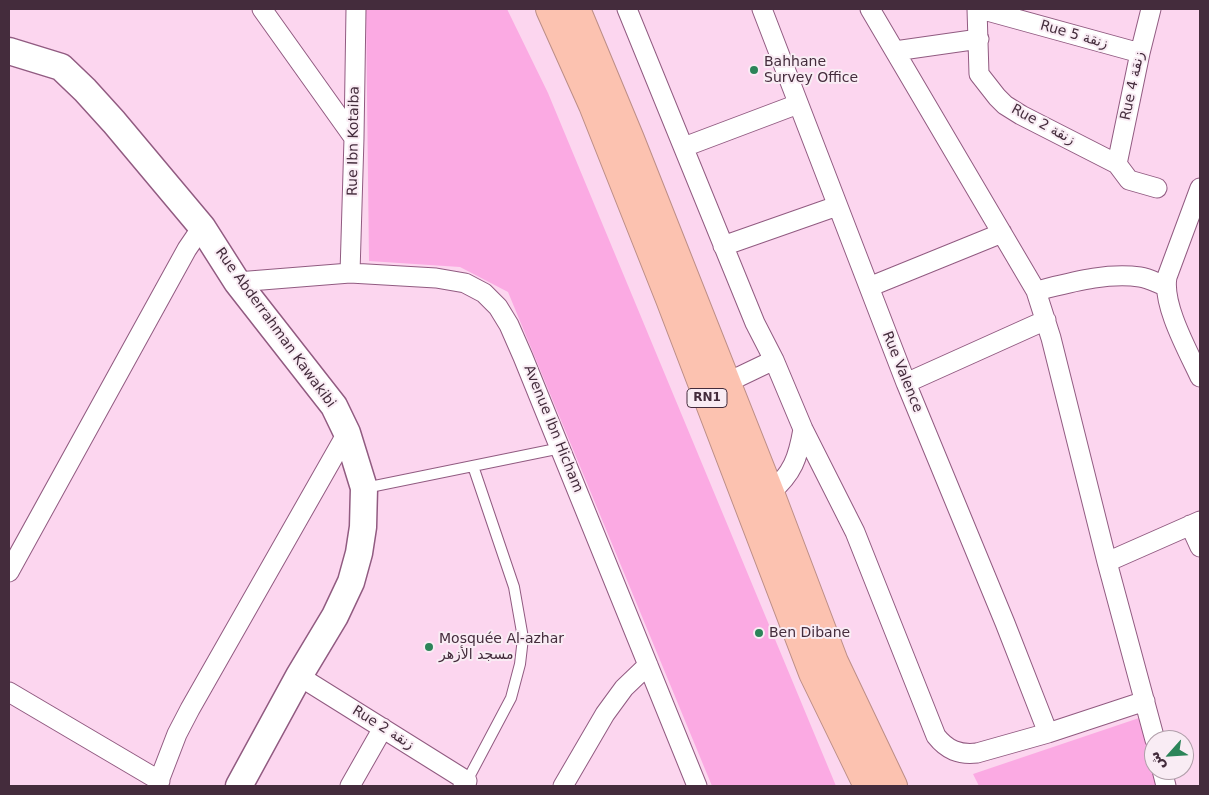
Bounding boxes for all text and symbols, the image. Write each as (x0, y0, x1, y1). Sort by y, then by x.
street label: Rue 5 زنقة (1038, 17, 1110, 53)
street label: Rue 4 زنقة (1118, 50, 1148, 122)
place label: Bahhane Survey Office (764, 54, 858, 86)
marker: Bahhane Survey Office (748, 64, 760, 76)
street label: Rue Ibn Kotaiba (345, 86, 363, 196)
street label: Rue 2 زنقة (1008, 101, 1078, 149)
street label: Rue Abderrahman Kawakibi (211, 245, 339, 411)
street label: Rue Valence (878, 329, 926, 415)
street label: Avenue Ibn Hicham (520, 363, 586, 495)
road number: RN1 (687, 388, 727, 408)
place label: Ben Dibane (769, 625, 850, 641)
marker: Ben Dibane (753, 627, 765, 639)
place label: Mosquée Al-azhar مسجد الأزهر (439, 631, 564, 664)
marker: Mosquée Al-azhar مسجد الأزهر (423, 641, 435, 653)
street label: Rue 2 زنقة (349, 702, 417, 754)
north arrow (1144, 730, 1194, 780)
text: ش (1145, 749, 1168, 773)

